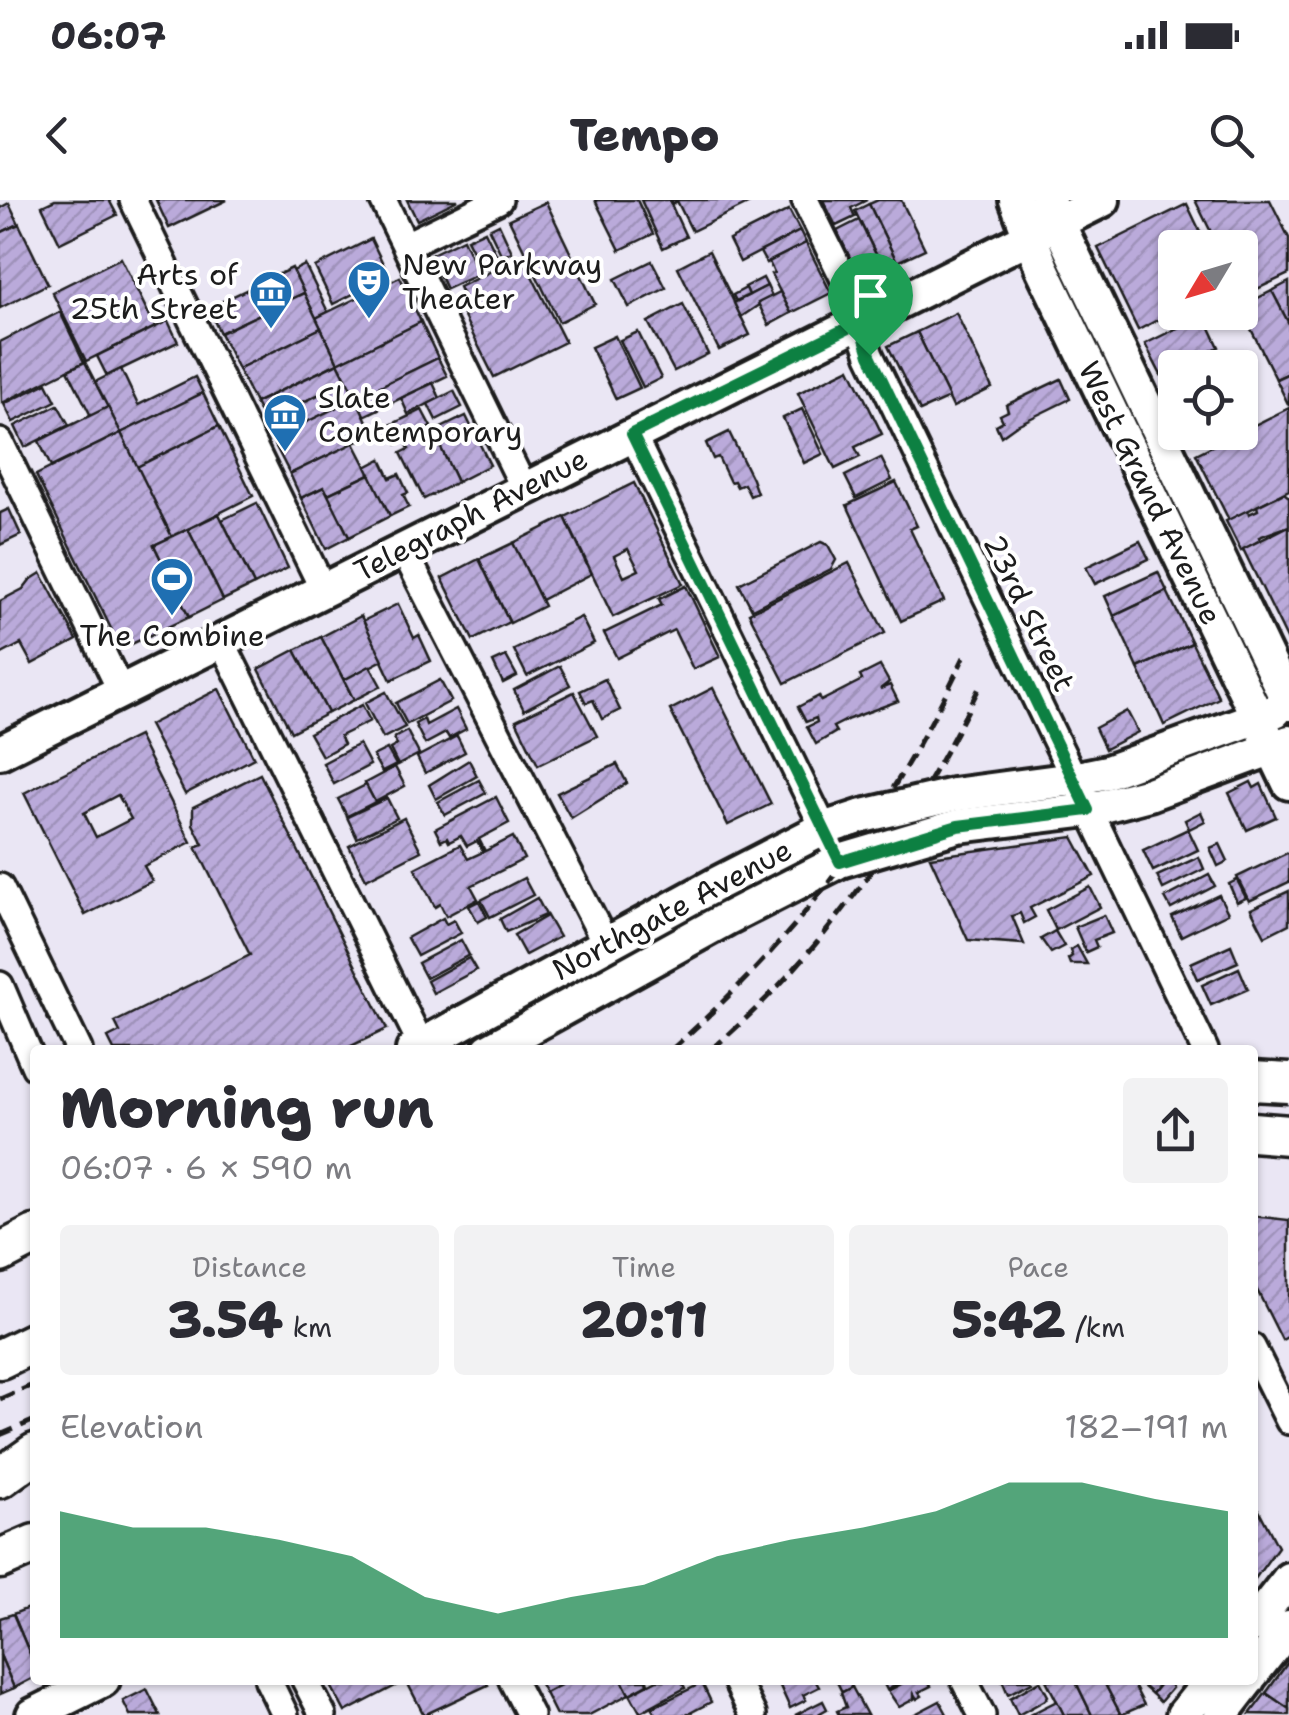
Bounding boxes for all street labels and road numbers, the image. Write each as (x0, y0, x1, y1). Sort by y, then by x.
street label: West Grand Avenue (1069, 354, 1232, 632)
street label: Telegraph Avenue (347, 438, 595, 591)
street label: 23rd Street (974, 527, 1085, 698)
street label: Northgate Avenue (545, 829, 799, 990)

